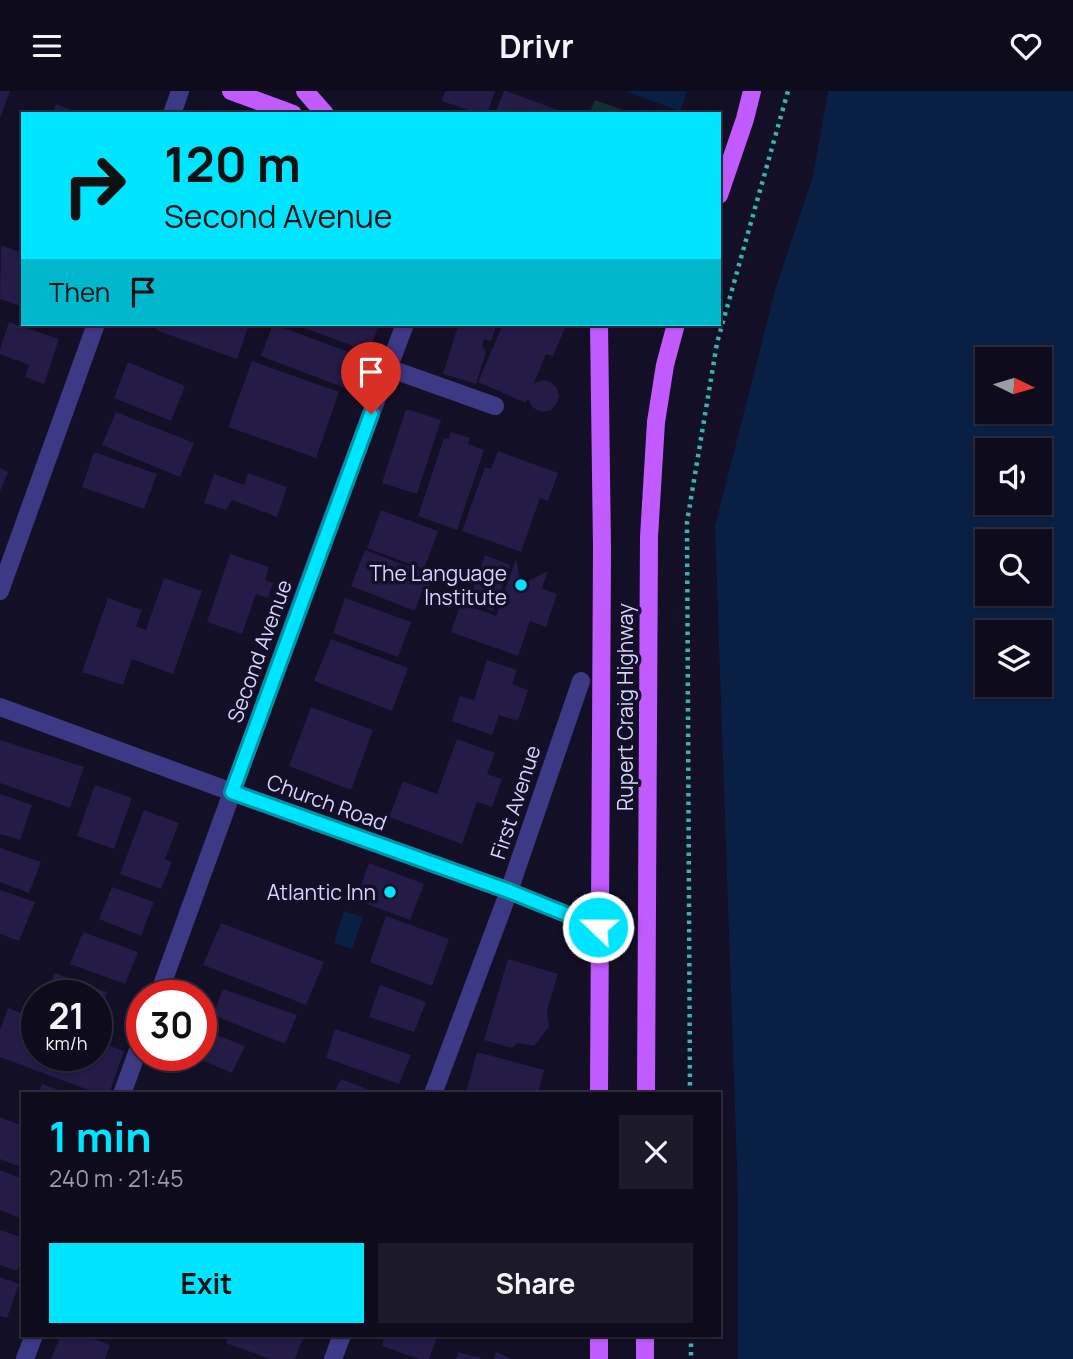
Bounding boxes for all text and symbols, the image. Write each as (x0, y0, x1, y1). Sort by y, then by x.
text: Drivr (499, 24, 574, 68)
icon: menu (28, 27, 66, 65)
icon: heart (1007, 27, 1045, 65)
text: 120 m (164, 130, 301, 197)
icon: right (49, 140, 140, 231)
text: Second Avenue (164, 194, 392, 238)
icon: arrive (124, 273, 162, 311)
text: Then (49, 274, 110, 310)
pin (341, 342, 401, 414)
north arrow (975, 347, 1052, 423)
map controls (975, 347, 1052, 697)
icon: arrive (352, 353, 390, 391)
button: sound (975, 438, 1052, 515)
button: search (975, 529, 1052, 606)
place label: The Language Institute (369, 559, 507, 611)
street label: Second Avenue (220, 576, 298, 726)
marker: The Language Institute (513, 577, 529, 593)
street label: Rupert Craig Highway (611, 603, 639, 811)
button: layers (975, 620, 1052, 697)
street label: First Avenue (483, 741, 547, 863)
street label: Church Road (263, 767, 391, 837)
place label: Atlantic Inn (267, 878, 376, 906)
marker: Atlantic Inn (382, 884, 398, 900)
position arrow (561, 890, 635, 964)
speed limit sign: 30 (126, 980, 217, 1071)
text: 21 (48, 992, 85, 1040)
text: km/h (46, 1031, 87, 1055)
text: 1 min (49, 1107, 152, 1165)
button: close (619, 1115, 693, 1189)
text: 240 m · 21:45 (49, 1162, 184, 1194)
button: Exit (49, 1243, 364, 1323)
button: Share (378, 1243, 693, 1323)

